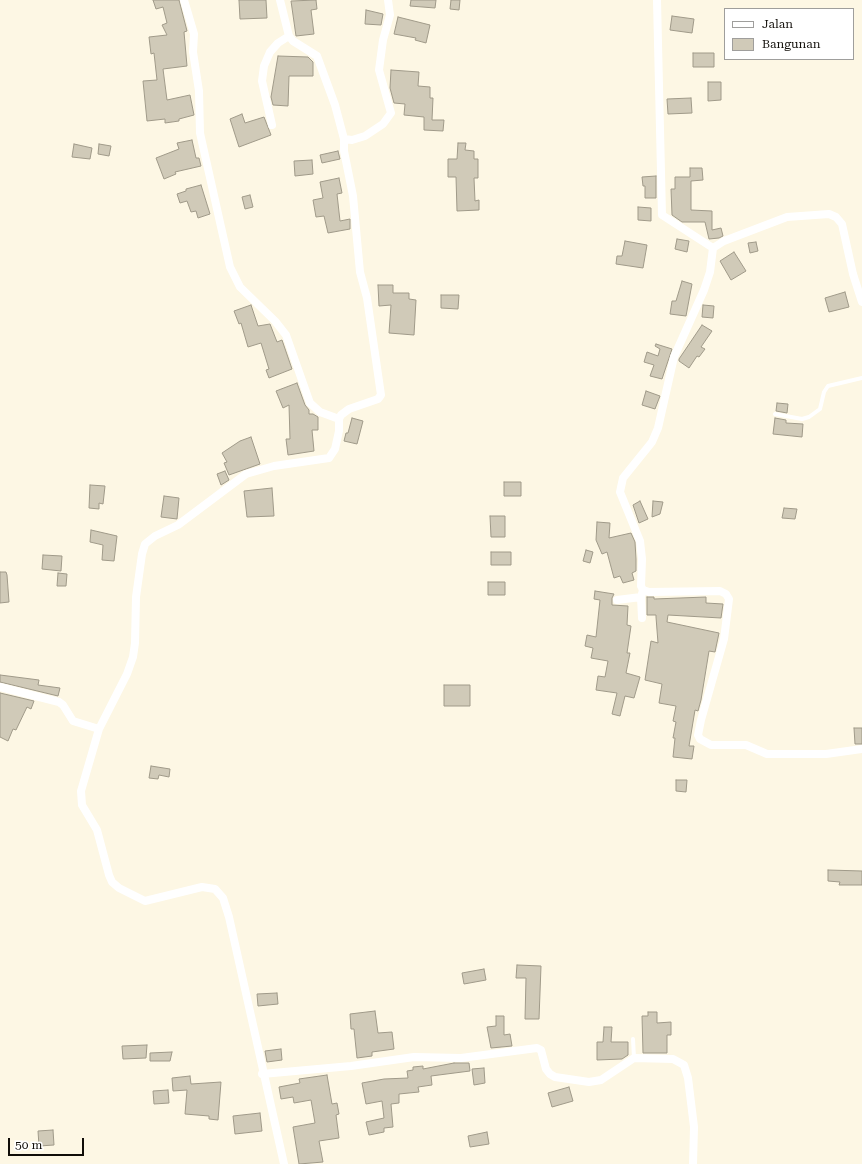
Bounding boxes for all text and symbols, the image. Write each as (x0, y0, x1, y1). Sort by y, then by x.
legend (724, 8, 854, 60)
text: Jalan (762, 17, 793, 31)
text: Bangunan (762, 37, 821, 51)
scale bar (10, 1130, 86, 1156)
text: 50 m (15, 1138, 42, 1152)

